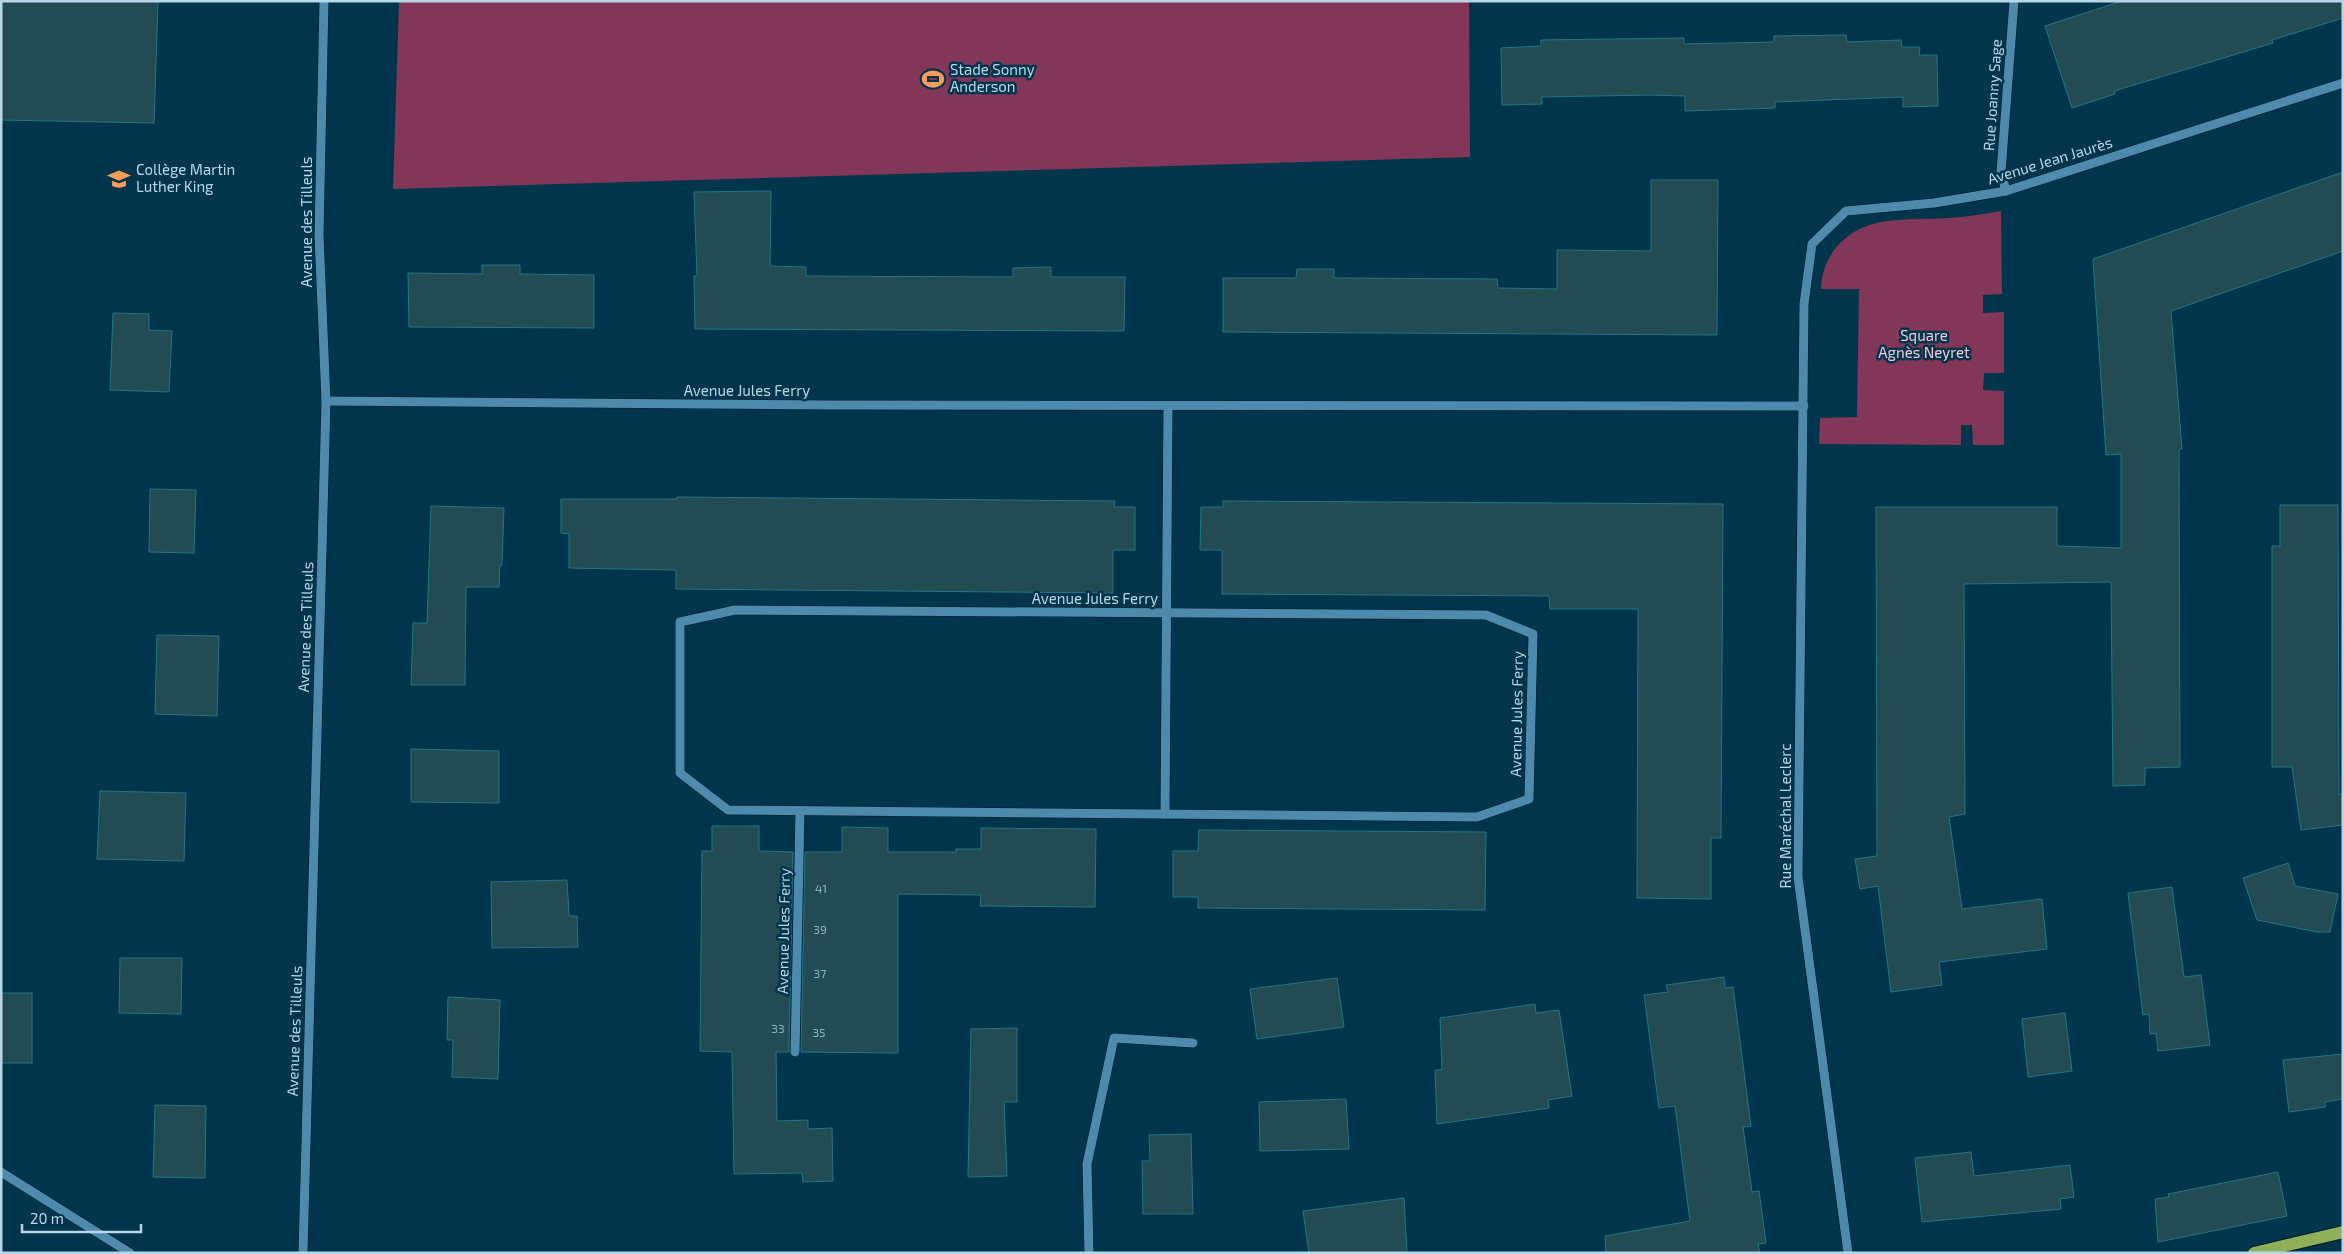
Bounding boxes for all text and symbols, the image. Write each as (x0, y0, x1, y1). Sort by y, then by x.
street label: Rue Joanny Sage (1979, 38, 2005, 152)
place label: Stade Sonny Anderson (950, 60, 1035, 95)
sports icon: Stade Sonny Anderson (920, 66, 946, 92)
street label: Avenue Jean Jaurès (1985, 132, 2114, 188)
street label: Avenue des Tilleuls (297, 157, 315, 287)
place label: Collège Martin Luther King (136, 160, 235, 195)
school or university icon: Collège Martin Luther King (106, 166, 132, 192)
park label: Square Agnès Neyret (1878, 326, 1970, 361)
street label: Avenue Jules Ferry (684, 381, 810, 399)
street label: Avenue des Tilleuls (294, 561, 316, 693)
street label: Avenue Jules Ferry (1032, 589, 1158, 607)
street label: Avenue Jules Ferry (1506, 651, 1526, 777)
street label: Rue Maréchal Leclerc (1776, 744, 1794, 888)
street label: Avenue Jules Ferry (773, 868, 793, 994)
house number: 41 (815, 881, 827, 895)
house number: 39 (813, 922, 827, 936)
street label: Avenue des Tilleuls (283, 965, 305, 1097)
house number: 37 (814, 966, 826, 980)
house number: 33 (771, 1021, 785, 1035)
house number: 35 (812, 1025, 826, 1039)
scale bar (22, 1202, 141, 1234)
text: 20 m (30, 1209, 64, 1227)

